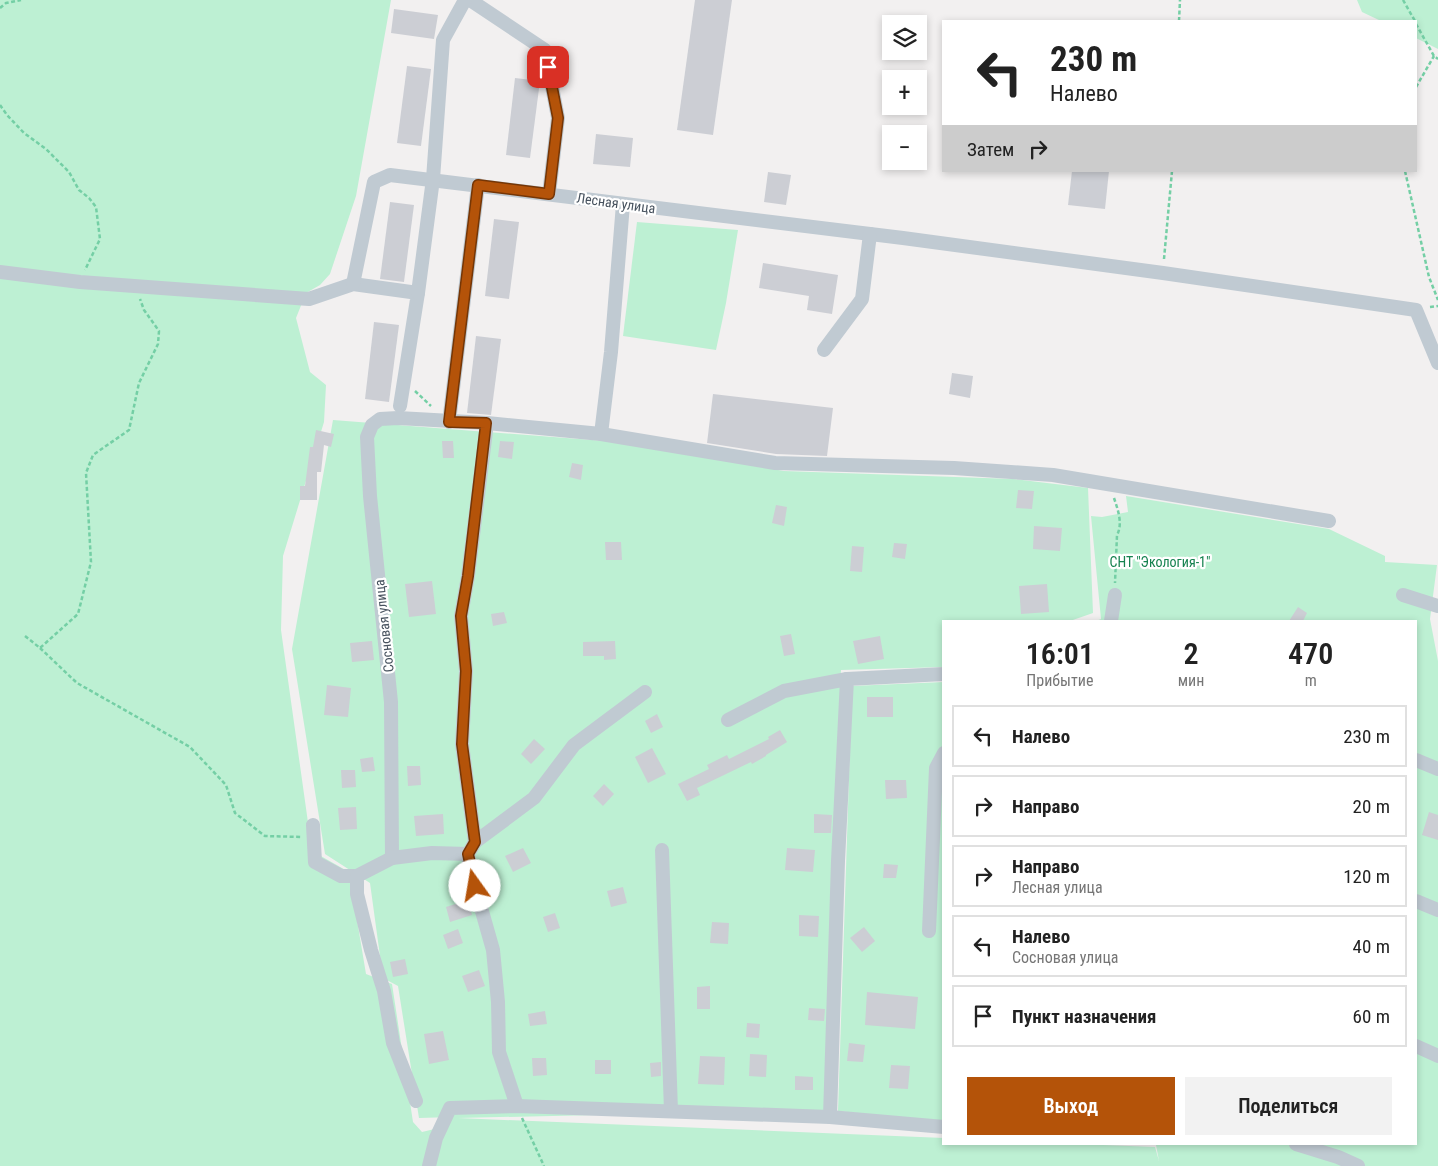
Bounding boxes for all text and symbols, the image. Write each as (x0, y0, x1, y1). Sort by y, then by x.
map controls (882, 15, 927, 170)
button: layers (882, 15, 927, 60)
text: 230 m (1050, 39, 1137, 80)
icon: left (967, 40, 1032, 105)
pin (527, 46, 569, 88)
icon: arrive (534, 53, 562, 81)
button: + (882, 70, 927, 115)
text: Налево (1050, 81, 1118, 106)
button: − (882, 125, 927, 170)
icon: right (1024, 135, 1052, 163)
text: Затем (967, 138, 1014, 161)
street label: Лесная улица (576, 190, 656, 216)
park label: СНТ "Экология-1" (1109, 554, 1211, 570)
street label: Сосновая улица (371, 579, 397, 673)
text: 16:01 (1026, 636, 1094, 671)
text: 2 (1183, 636, 1199, 671)
text: 470 (1288, 636, 1333, 671)
text: Прибытие (1026, 671, 1093, 690)
text: мин (1178, 671, 1204, 690)
text: m (1305, 671, 1317, 690)
icon: left (969, 722, 997, 750)
text: Налево (1012, 725, 1070, 748)
text: 230 m (1343, 725, 1390, 748)
icon: right (969, 792, 997, 820)
text: Направо (1012, 795, 1079, 818)
text: 20 m (1353, 795, 1390, 818)
text: Направо (1012, 855, 1079, 878)
position arrow (448, 859, 500, 911)
icon: right (969, 862, 997, 890)
text: 120 m (1343, 865, 1390, 888)
text: Лесная улица (1012, 878, 1103, 897)
text: Налево (1012, 925, 1070, 948)
icon: left (969, 932, 997, 960)
text: 40 m (1353, 935, 1390, 958)
text: Сосновая улица (1012, 948, 1118, 967)
icon: arrive (969, 1002, 997, 1030)
text: Пункт назначения (1012, 1005, 1156, 1028)
text: 60 m (1353, 1005, 1390, 1028)
button: Выход (967, 1077, 1175, 1135)
button: Поделиться (1185, 1077, 1392, 1135)

